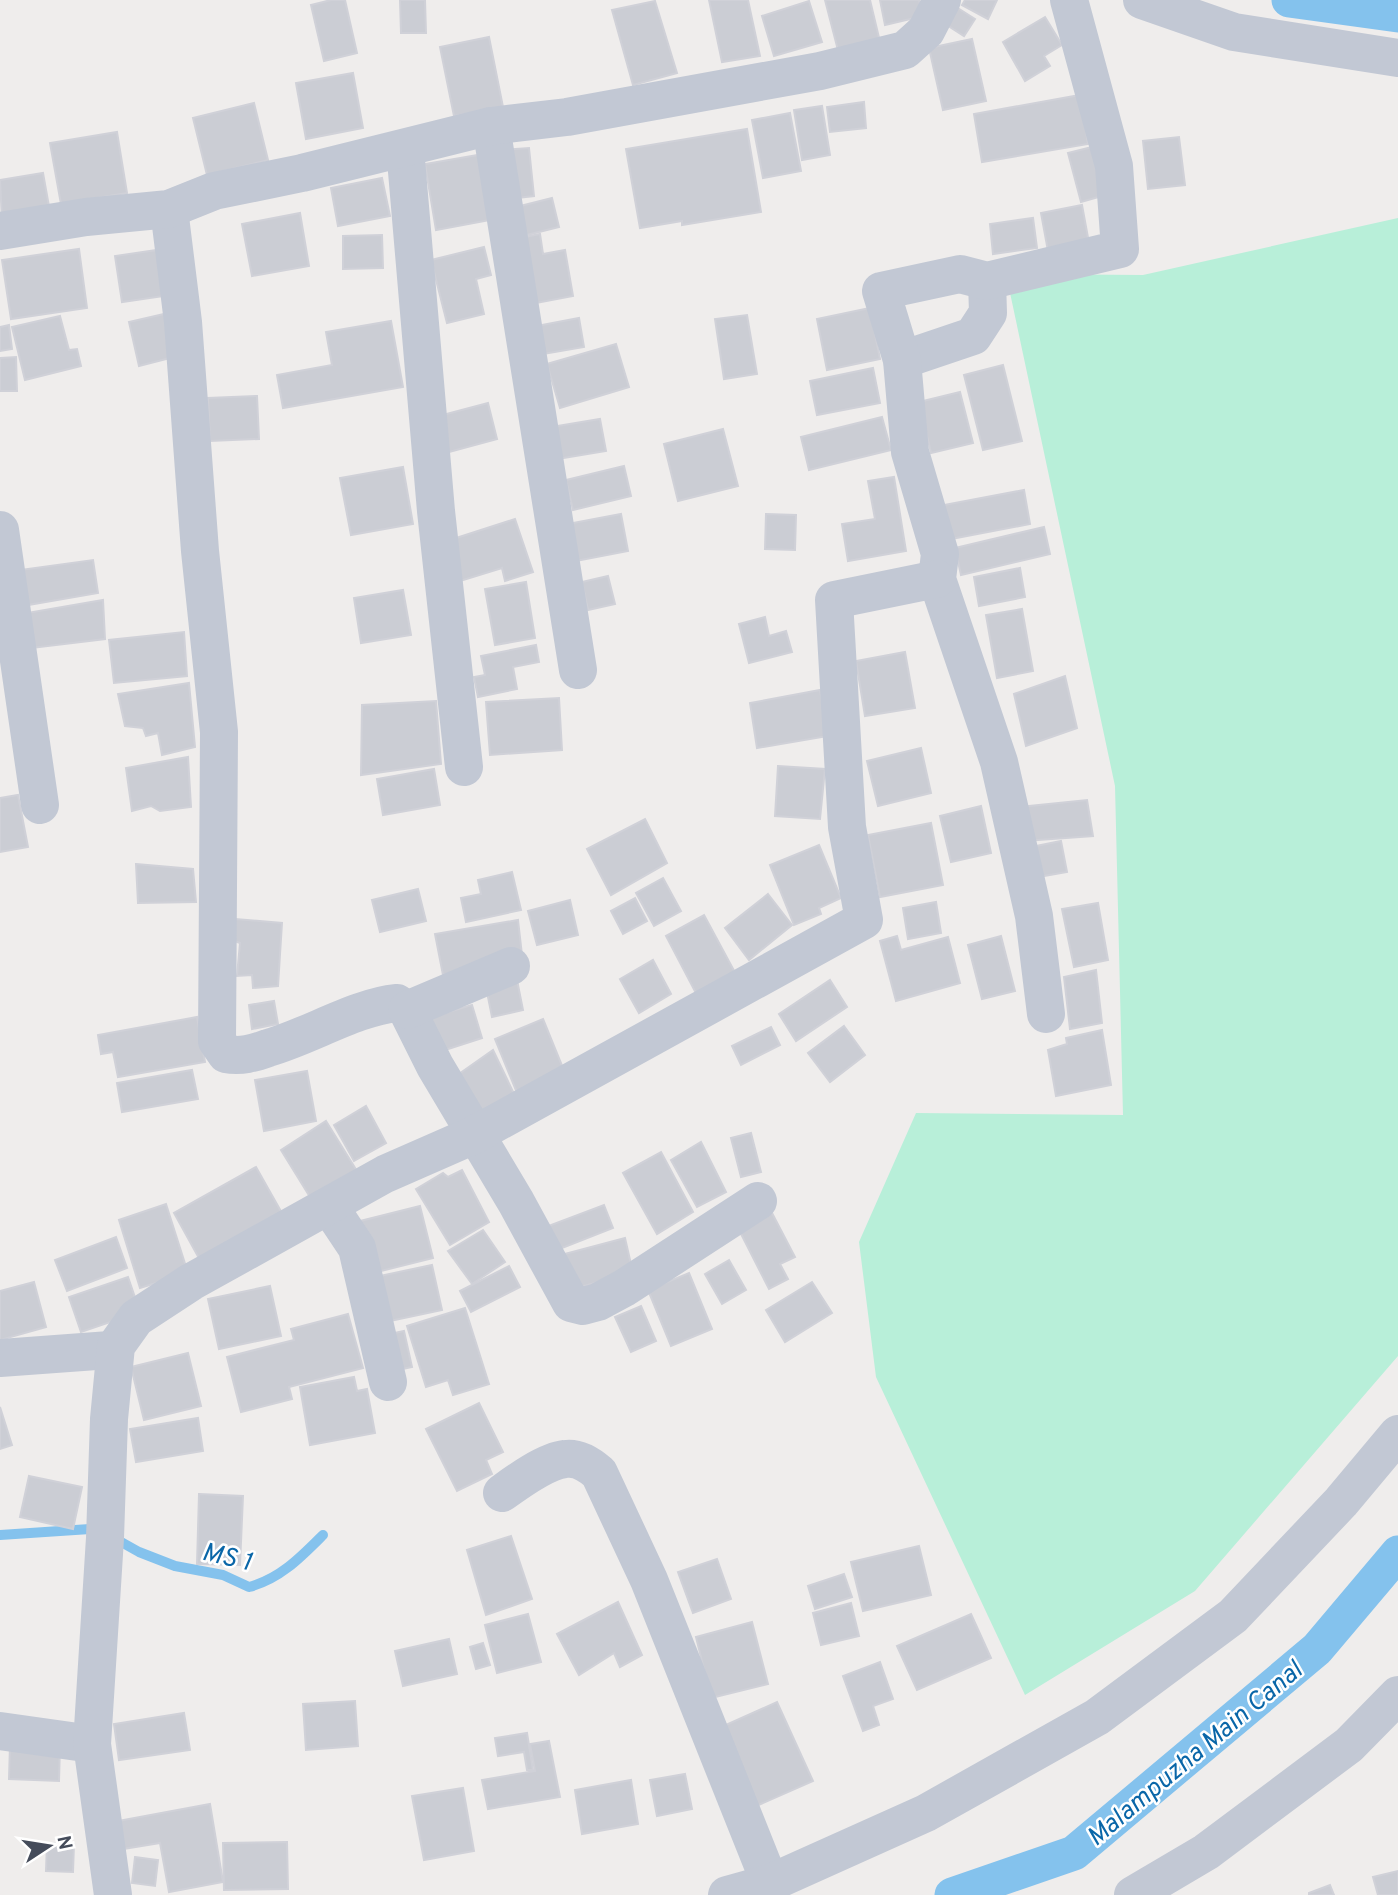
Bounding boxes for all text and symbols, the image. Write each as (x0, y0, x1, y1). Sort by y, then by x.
water label: MS 1 (199, 1537, 256, 1580)
water label: Malampuzha Main Canal (1081, 1654, 1311, 1855)
north arrow (14, 1811, 84, 1881)
text: N (51, 1834, 77, 1852)

